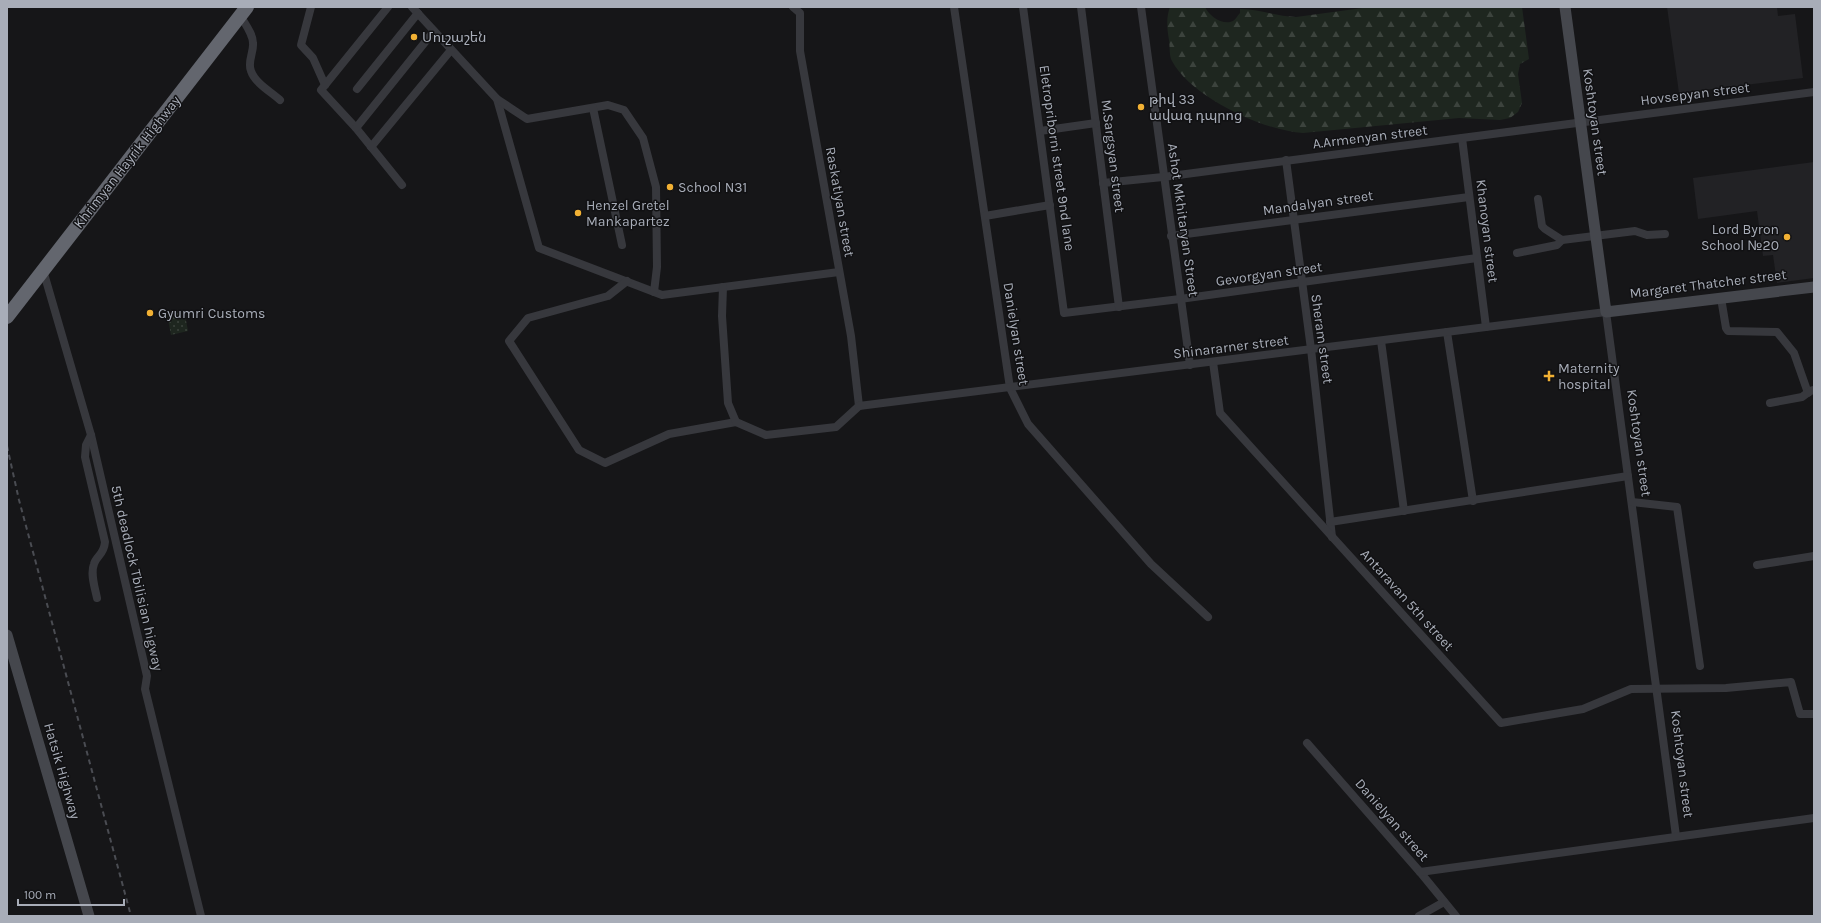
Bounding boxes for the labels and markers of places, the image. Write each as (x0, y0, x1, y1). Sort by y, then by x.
place label: Մուշաշեն (422, 29, 486, 46)
marker: Մուշաշեն (409, 32, 419, 42)
place label: թիվ 33 ավագ դպրոց (1149, 91, 1242, 124)
marker: թիվ 33 ավագ դպրոց (1136, 102, 1146, 112)
place label: School N31 (678, 179, 747, 196)
marker: School N31 (665, 182, 675, 192)
place label: Henzel Gretel Mankapartez (586, 197, 670, 230)
marker: Henzel Gretel Mankapartez (573, 208, 583, 218)
place label: Lord Byron School №20 (1701, 221, 1779, 254)
marker: Lord Byron School №20 (1782, 232, 1792, 242)
place label: Gyumri Customs (158, 305, 265, 322)
marker: Gyumri Customs (145, 308, 155, 318)
place label: Maternity hospital (1558, 360, 1620, 393)
marker: Maternity hospital (1543, 370, 1555, 382)

